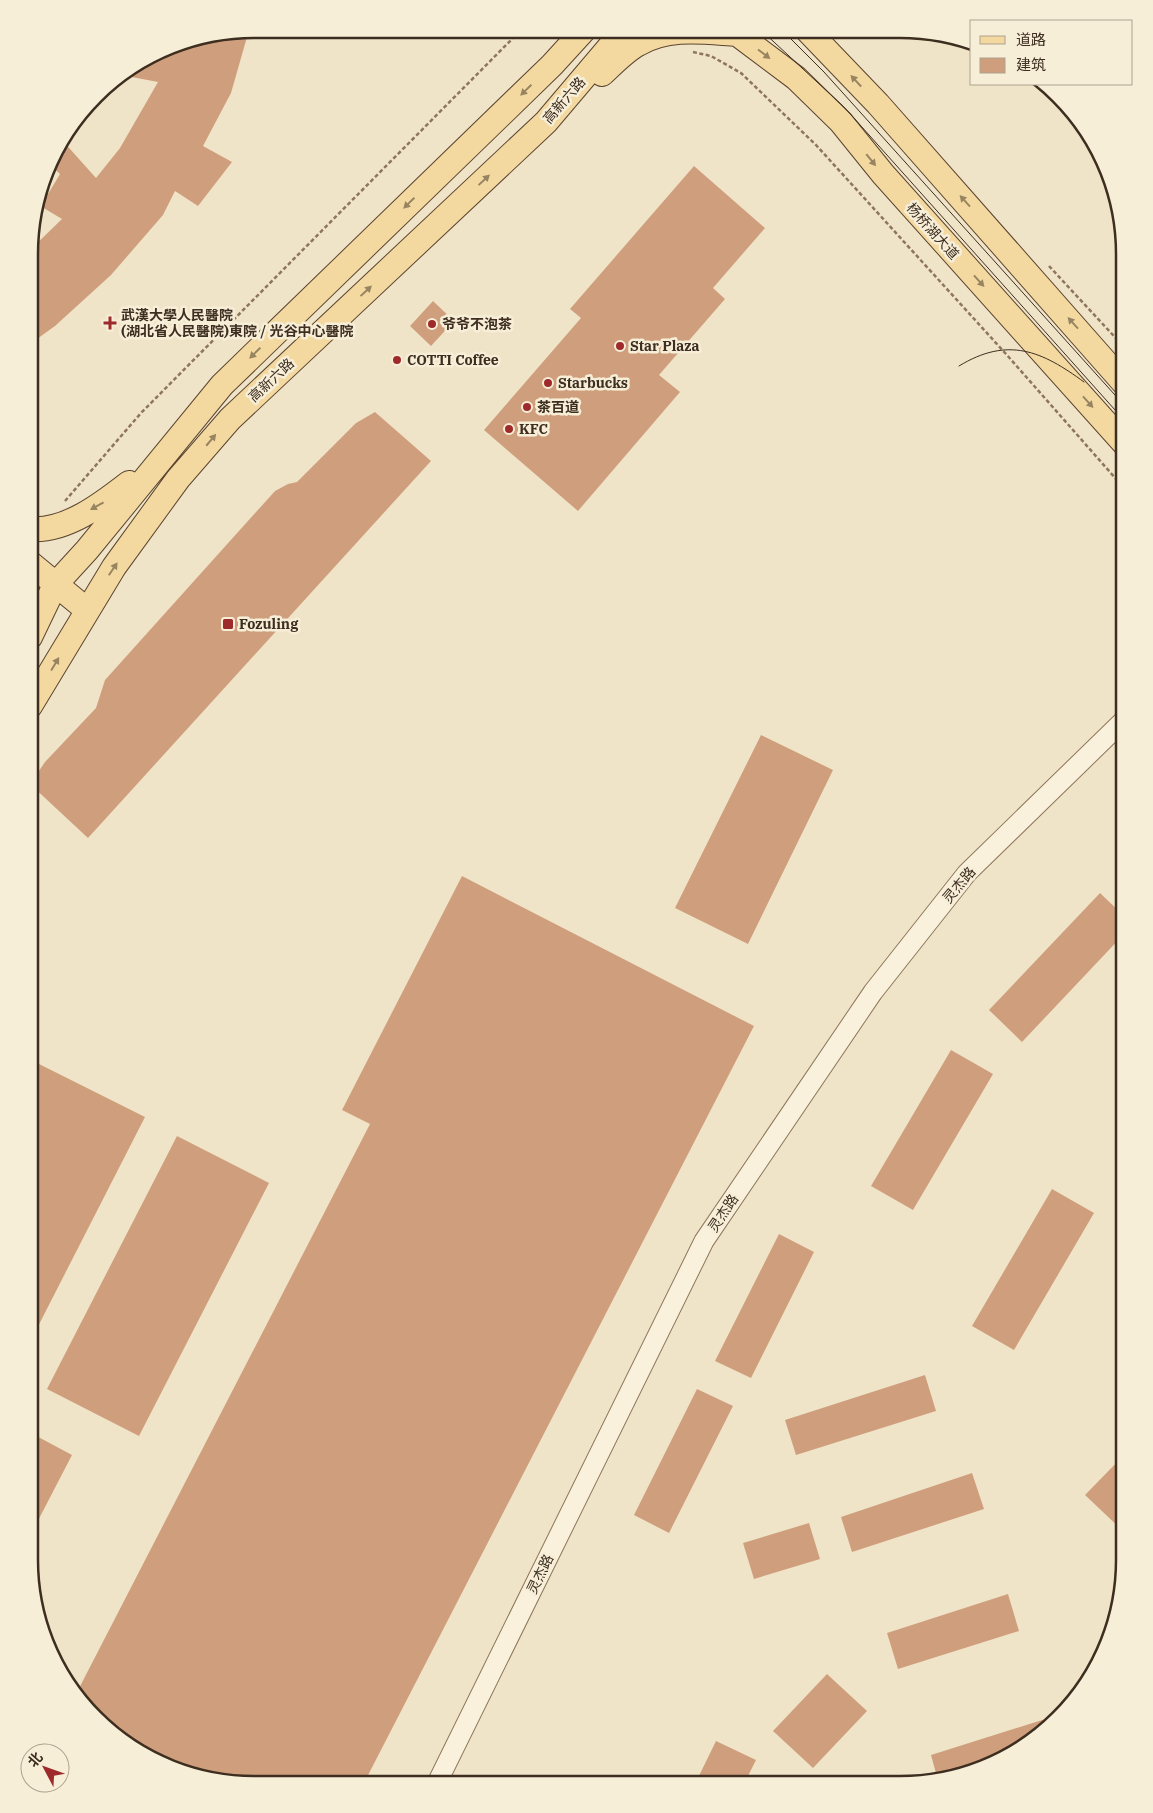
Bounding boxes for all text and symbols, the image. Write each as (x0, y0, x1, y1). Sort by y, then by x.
legend (970, 20, 1133, 85)
text: 道路 (1016, 30, 1046, 49)
one-way arrow (757, 49, 771, 59)
text: 建筑 (1016, 55, 1046, 74)
street label: 高新六路 (539, 73, 589, 127)
one-way arrow (850, 75, 862, 87)
one-way arrow (520, 84, 532, 96)
one-way arrow (866, 153, 877, 166)
one-way arrow (478, 174, 490, 186)
one-way arrow (959, 196, 971, 208)
one-way arrow (403, 197, 415, 209)
street label: 杨桥湖大道 (903, 199, 963, 263)
one-way arrow (973, 275, 985, 287)
one-way arrow (360, 285, 372, 297)
place label: 武漢大學人民醫院 (湖北省人民醫院)東院 / 光谷中心醫院 (121, 306, 353, 340)
place label: 爷爷不泡茶 (442, 315, 512, 333)
marker: 武漢大學人民醫院 (湖北省人民醫院)東院 / 光谷中心醫院 (103, 316, 117, 330)
one-way arrow (1067, 317, 1079, 329)
marker: 爷爷不泡茶 (426, 318, 438, 330)
place label: Star Plaza (630, 337, 699, 355)
marker: Star Plaza (614, 340, 626, 352)
one-way arrow (249, 347, 261, 359)
place label: COTTI Coffee (407, 351, 499, 369)
street label: 高新六路 (244, 354, 298, 406)
marker: COTTI Coffee (391, 354, 403, 366)
place label: Starbucks (558, 374, 628, 392)
marker: Starbucks (542, 377, 554, 389)
one-way arrow (1082, 396, 1093, 409)
place label: 茶百道 (537, 398, 579, 416)
marker: 茶百道 (521, 401, 533, 413)
place label: KFC (519, 420, 548, 438)
marker: KFC (503, 423, 515, 435)
one-way arrow (206, 434, 217, 447)
one-way arrow (90, 502, 103, 511)
one-way arrow (108, 562, 118, 576)
place label: Fozuling (239, 615, 299, 633)
marker: Fozuling (221, 617, 235, 631)
one-way arrow (51, 657, 60, 670)
street label: 灵杰路 (939, 863, 979, 907)
street label: 灵杰路 (704, 1191, 742, 1235)
street label: 灵杰路 (523, 1551, 557, 1597)
north arrow (20, 1743, 70, 1793)
text: 北 (24, 1748, 47, 1771)

